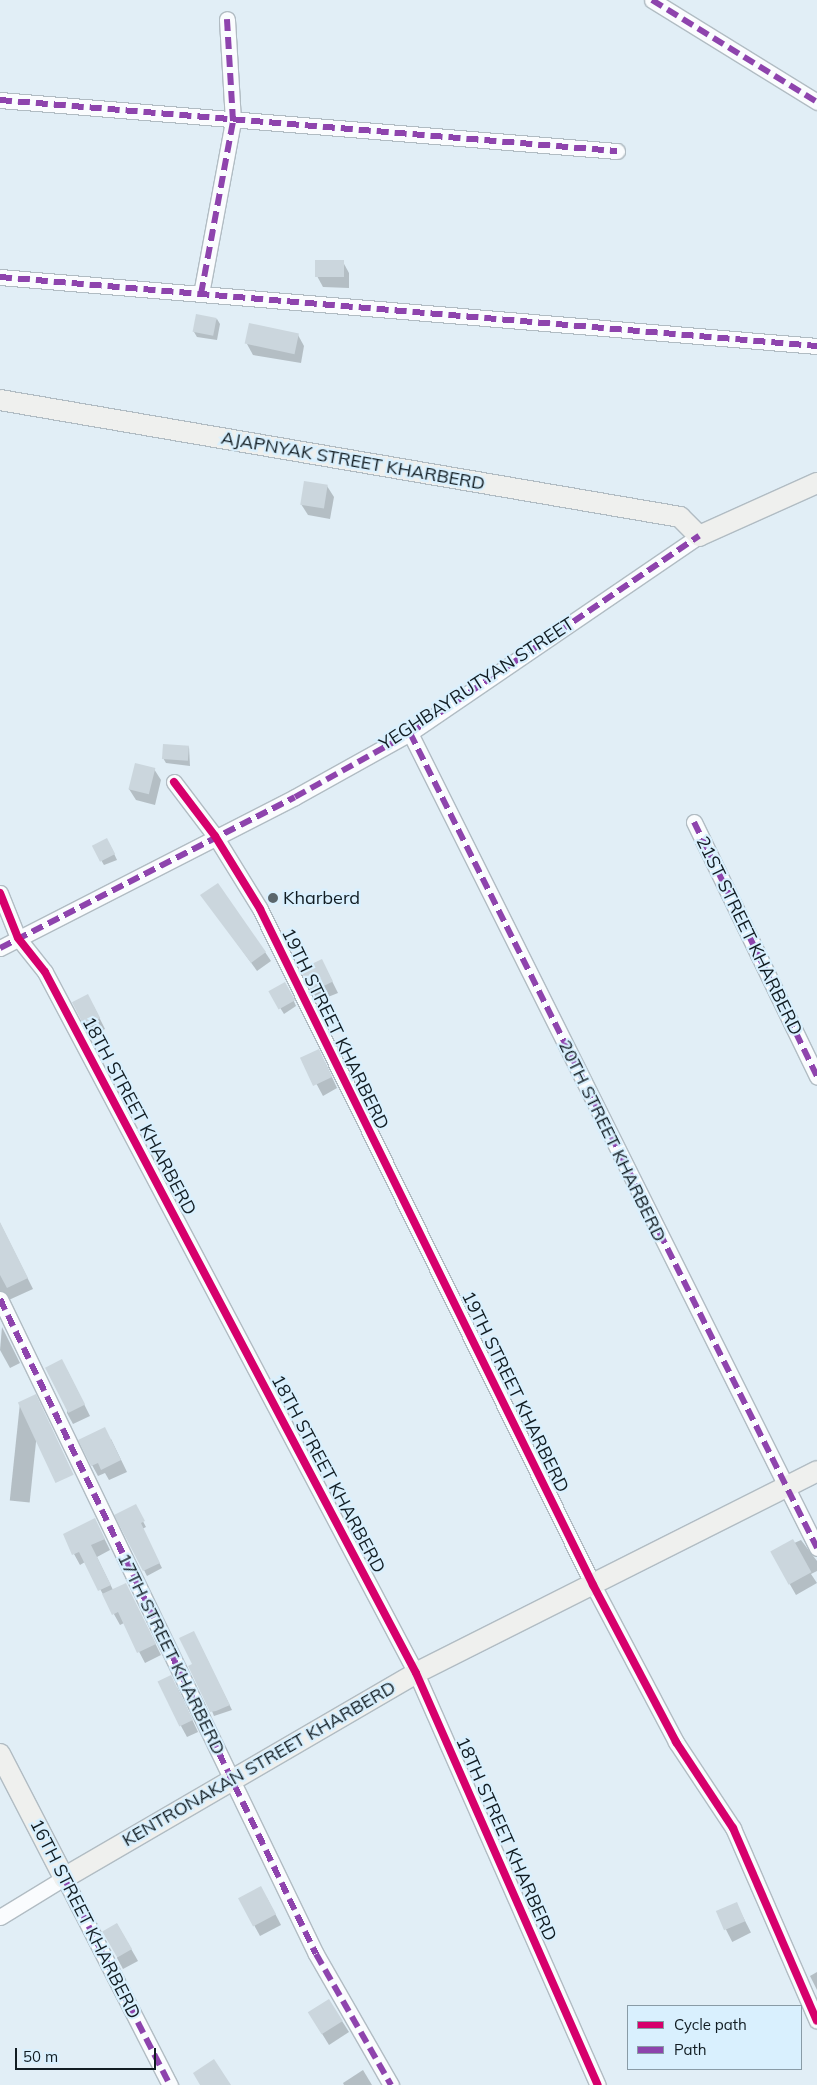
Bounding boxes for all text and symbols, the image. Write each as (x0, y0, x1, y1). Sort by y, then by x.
street label: AJAPNYAK STREET KHARBERD (219, 427, 487, 495)
street label: YEGHBAYRUTYAN STREET (376, 613, 578, 755)
street label: 21ST STREET KHARBERD (691, 833, 807, 1039)
place label: Kharberd (283, 887, 360, 909)
marker: Kharberd (267, 892, 279, 904)
street label: 19TH STREET KHARBERD (277, 925, 393, 1133)
street label: 18TH STREET KHARBERD (78, 1013, 200, 1219)
street label: 20TH STREET KHARBERD (554, 1037, 670, 1245)
street label: 19TH STREET KHARBERD (457, 1288, 573, 1496)
street label: 18TH STREET KHARBERD (267, 1371, 389, 1577)
street label: 17TH STREET KHARBERD (113, 1550, 229, 1758)
street label: KENTRONAKAN STREET KHARBERD (119, 1677, 399, 1851)
street label: 18TH STREET KHARBERD (451, 1734, 561, 1944)
street label: 16TH STREET KHARBERD (25, 1815, 145, 2023)
legend (627, 2005, 802, 2070)
text: Cycle path (674, 2015, 747, 2034)
scale bar (18, 2038, 159, 2070)
text: Path (674, 2040, 706, 2059)
text: 50 m (23, 2047, 58, 2066)

